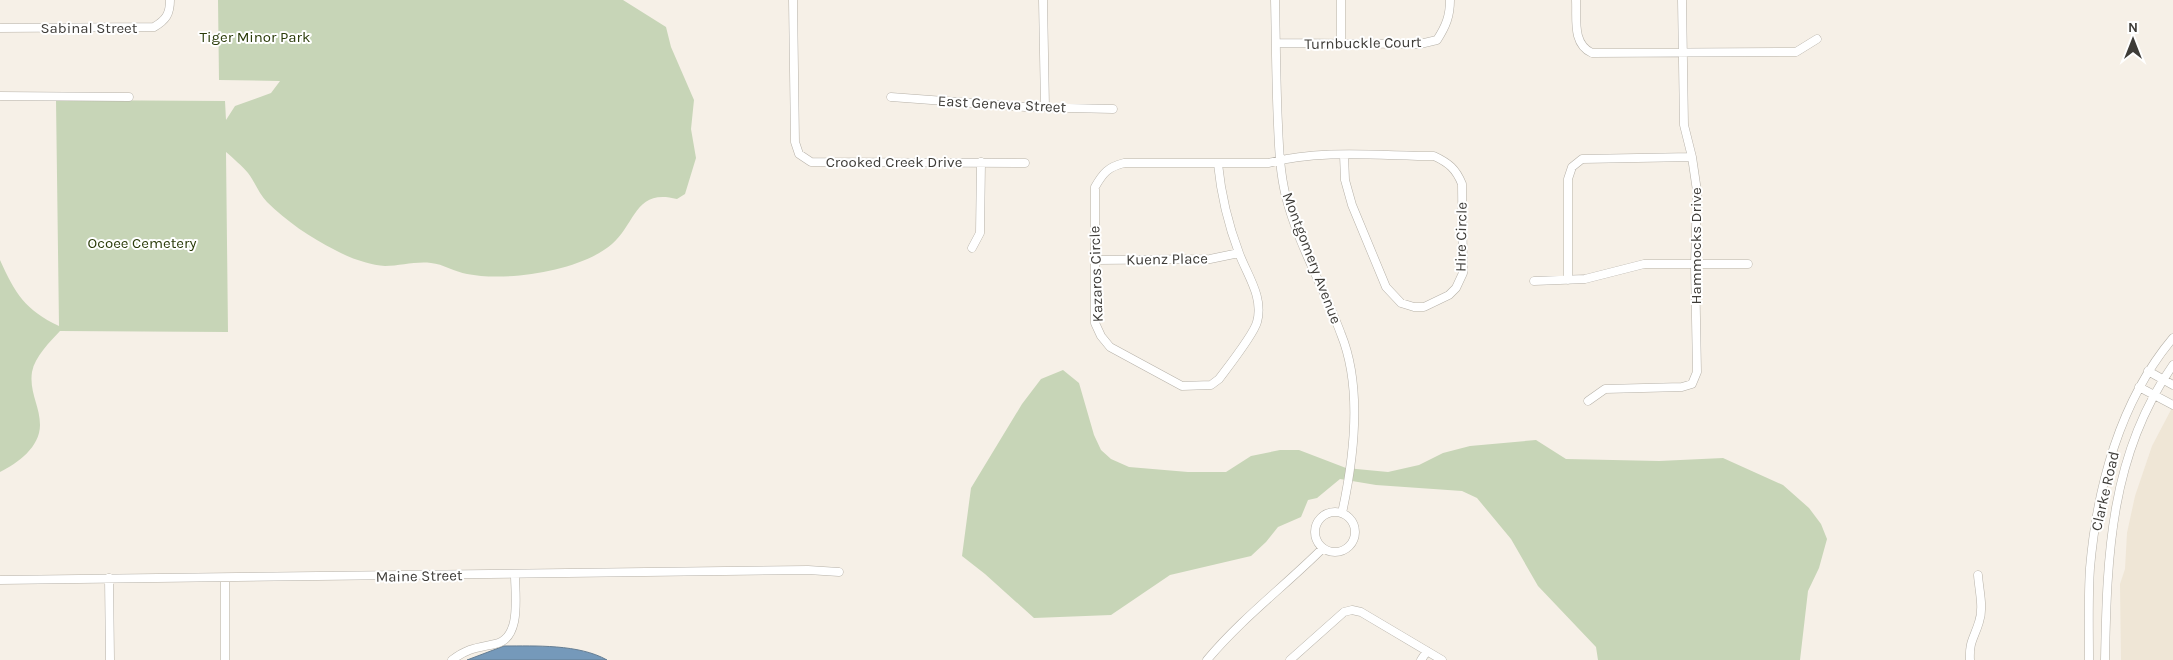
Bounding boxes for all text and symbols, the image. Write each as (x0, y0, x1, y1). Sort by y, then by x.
north arrow (2108, 15, 2158, 65)
street label: Sabinal Street (41, 19, 138, 37)
text: N (2128, 19, 2138, 36)
park label: Tiger Minor Park (200, 28, 310, 46)
street label: Turnbuckle Court (1304, 33, 1422, 53)
street label: East Geneva Street (937, 92, 1067, 116)
street label: Crooked Creek Drive (826, 153, 962, 171)
street label: Hammocks Drive (1687, 187, 1705, 305)
street label: Montgomery Avenue (1279, 190, 1345, 326)
street label: Hire Circle (1451, 202, 1471, 272)
street label: Kazaros Circle (1085, 225, 1107, 323)
park label: Ocoee Cemetery (88, 234, 196, 252)
street label: Kuenz Place (1126, 249, 1208, 269)
street label: Clarke Road (2087, 449, 2123, 533)
street label: Maine Street (375, 566, 463, 586)

